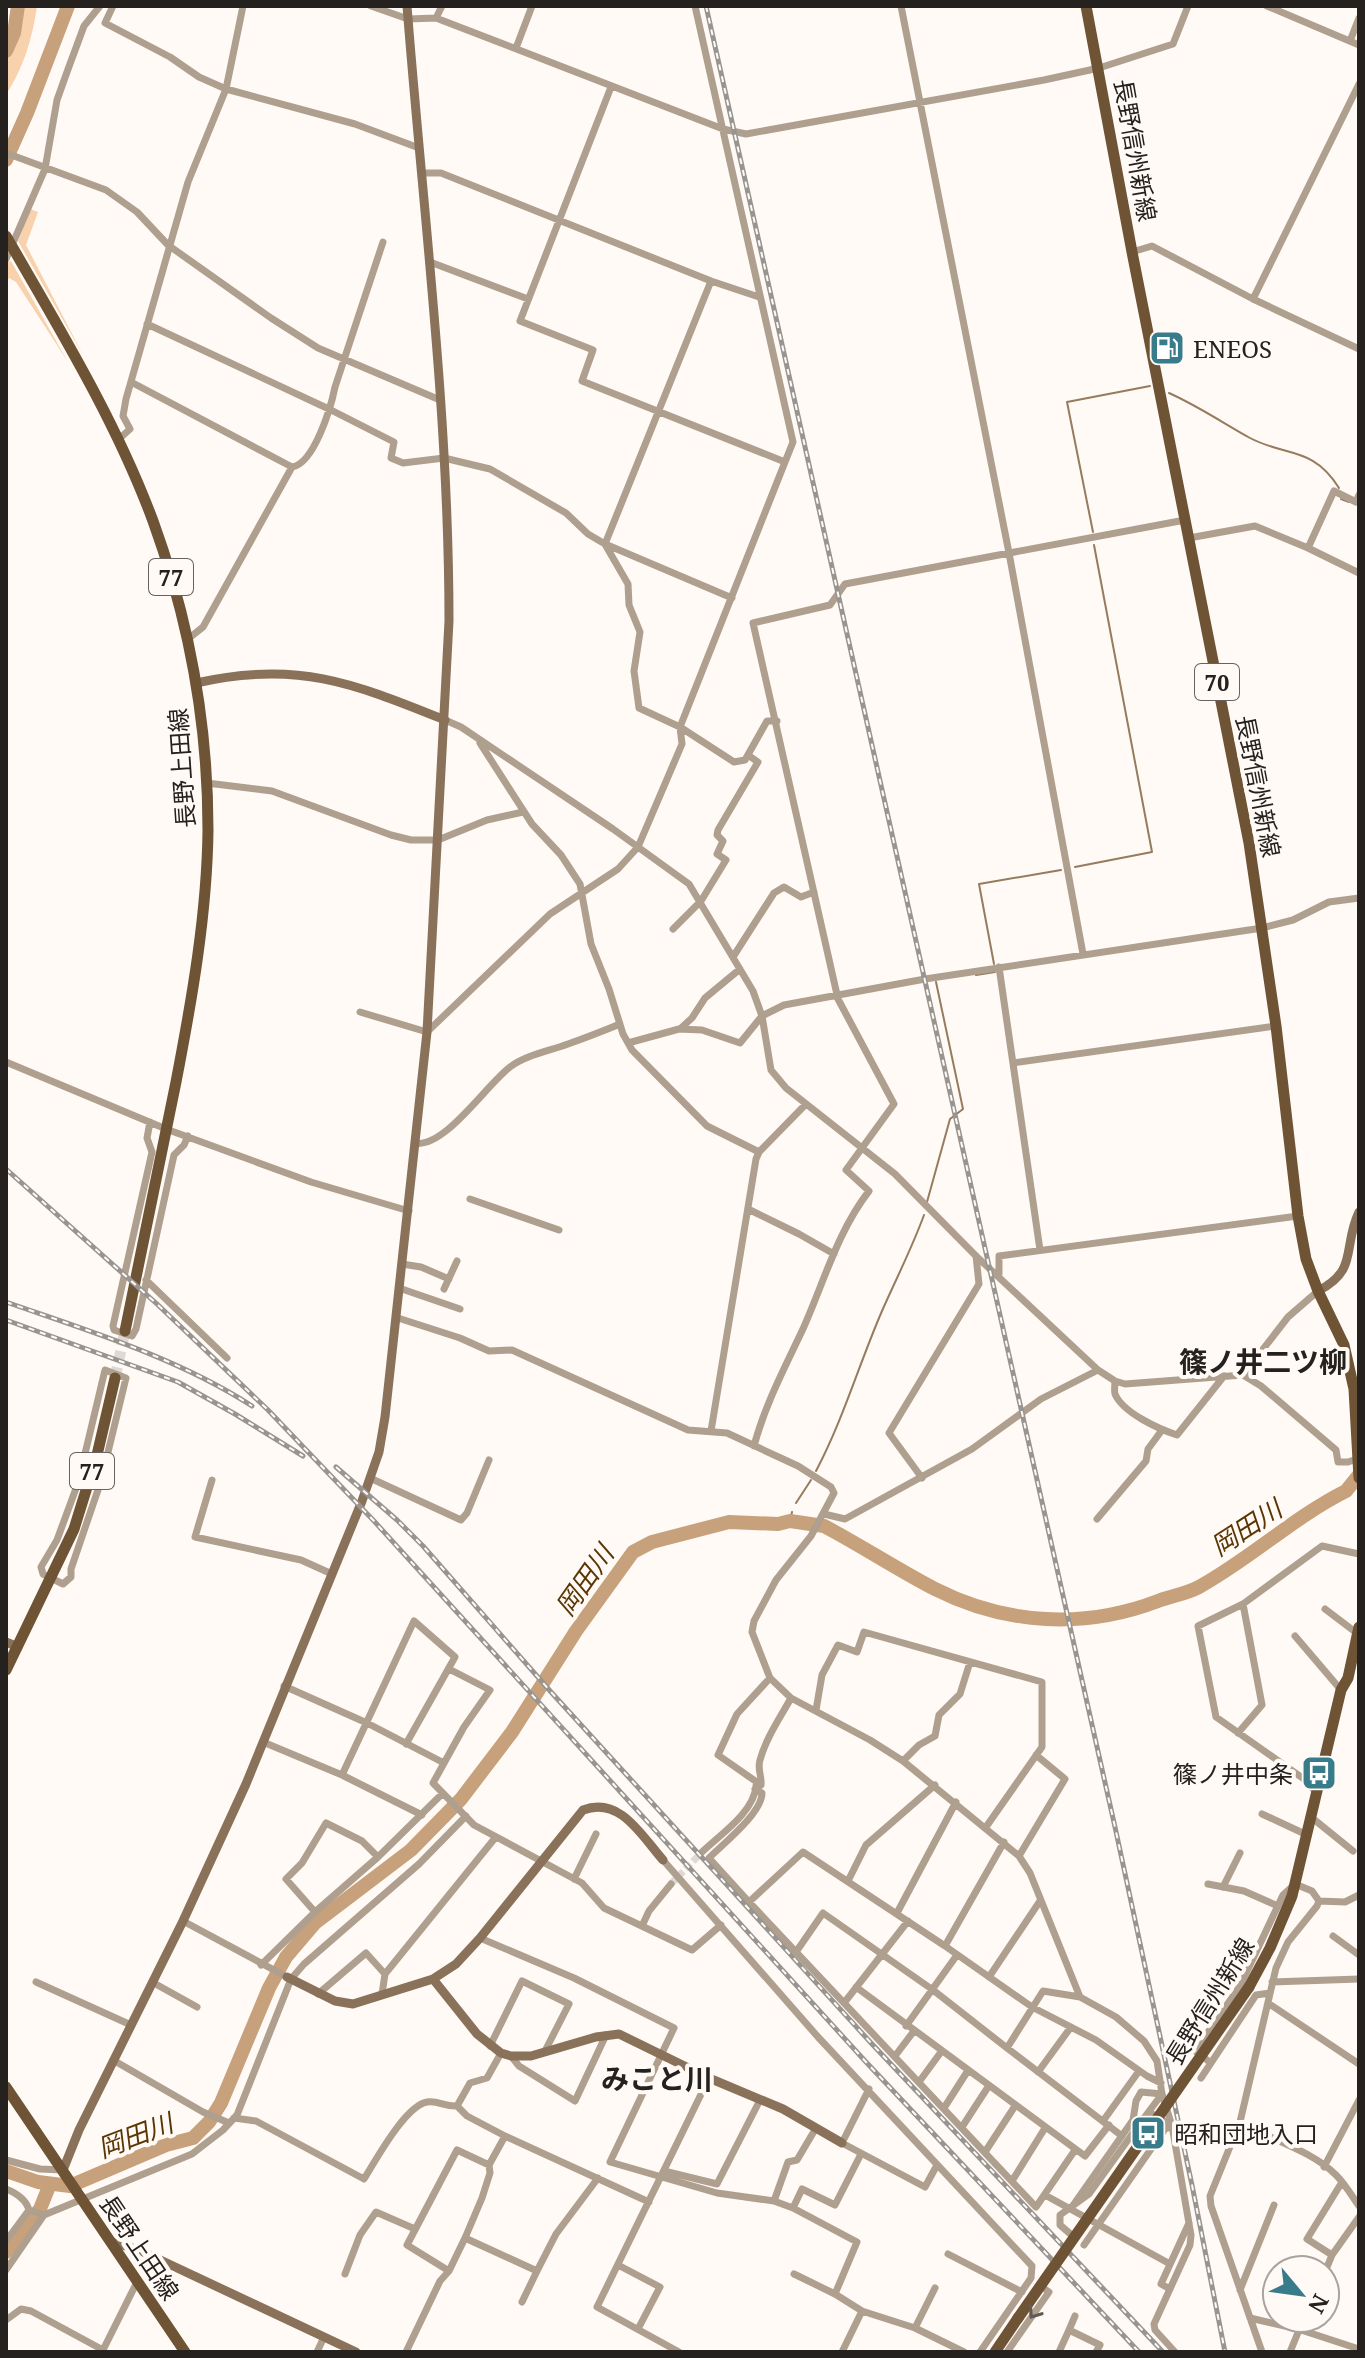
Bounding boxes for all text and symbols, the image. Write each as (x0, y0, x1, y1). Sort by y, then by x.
street label: 長野信州新線 (1107, 76, 1165, 224)
fuel station icon: ENEOS (1148, 329, 1186, 367)
place label: ENEOS (1193, 332, 1272, 365)
road number: 77 (149, 559, 193, 595)
road number: 70 (1195, 664, 1239, 700)
street label: 長野上田線 (160, 707, 202, 829)
street label: 長野信州新線 (1229, 712, 1289, 860)
district label: 篠ノ井二ツ柳 (1179, 1342, 1347, 1380)
road number: 77 (70, 1453, 114, 1489)
water label: 岡田川 (1203, 1489, 1291, 1563)
water label: 岡田川 (547, 1535, 623, 1622)
bus stop icon: 篠ノ井中条 (1300, 1754, 1338, 1792)
place label: 篠ノ井中条 (1173, 1757, 1293, 1790)
street label: 長野信州新線 (1157, 1931, 1261, 2071)
district label: みこと川 (601, 2059, 713, 2097)
water label: 岡田川 (92, 2103, 181, 2166)
bus stop icon: 昭和団地入口 (1129, 2114, 1167, 2152)
place label: 昭和団地入口 (1174, 2117, 1318, 2150)
street label: 長野上田線 (93, 2188, 187, 2306)
north arrow (1261, 2254, 1341, 2334)
text: N (1302, 2289, 1337, 2319)
one-way arrow (1029, 2304, 1044, 2319)

